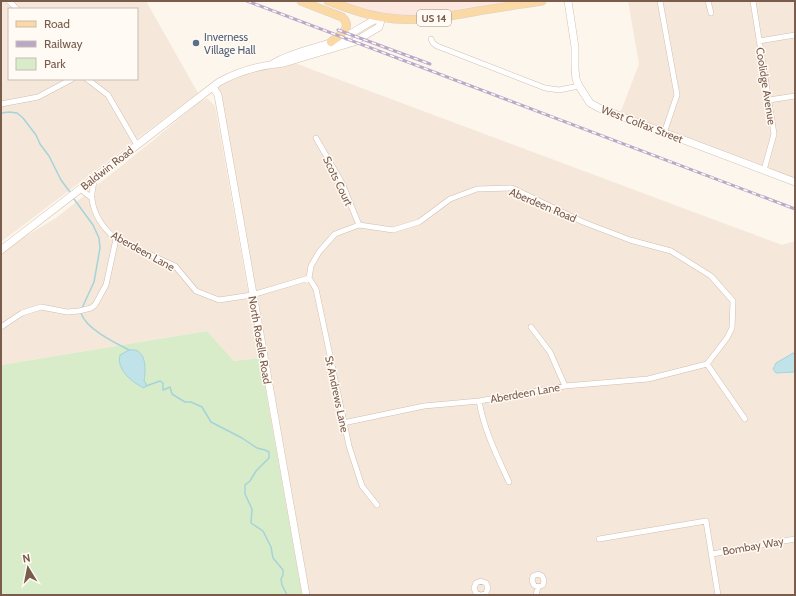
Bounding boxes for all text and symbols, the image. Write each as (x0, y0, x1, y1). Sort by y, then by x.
legend (8, 8, 138, 80)
road number: US 14 (417, 10, 451, 26)
text: Road (44, 16, 70, 31)
place label: Inverness Village Hall (204, 30, 256, 57)
text: Railway (44, 36, 82, 51)
marker: Inverness Village Hall (191, 38, 201, 48)
street label: Coolidge Avenue (753, 46, 779, 126)
text: Park (44, 56, 66, 71)
street label: West Colfax Street (599, 102, 685, 146)
street label: Baldwin Road (78, 143, 136, 193)
street label: Scots Court (320, 154, 356, 208)
street label: Aberdeen Road (507, 185, 579, 225)
street label: Aberdeen Lane (109, 228, 178, 274)
street label: North Roselle Road (245, 295, 275, 385)
street label: St Andrews Lane (322, 354, 352, 434)
street label: Aberdeen Lane (489, 380, 561, 406)
street label: Bombay Way (721, 534, 785, 558)
north arrow (8, 548, 48, 588)
text: N (21, 551, 31, 566)

